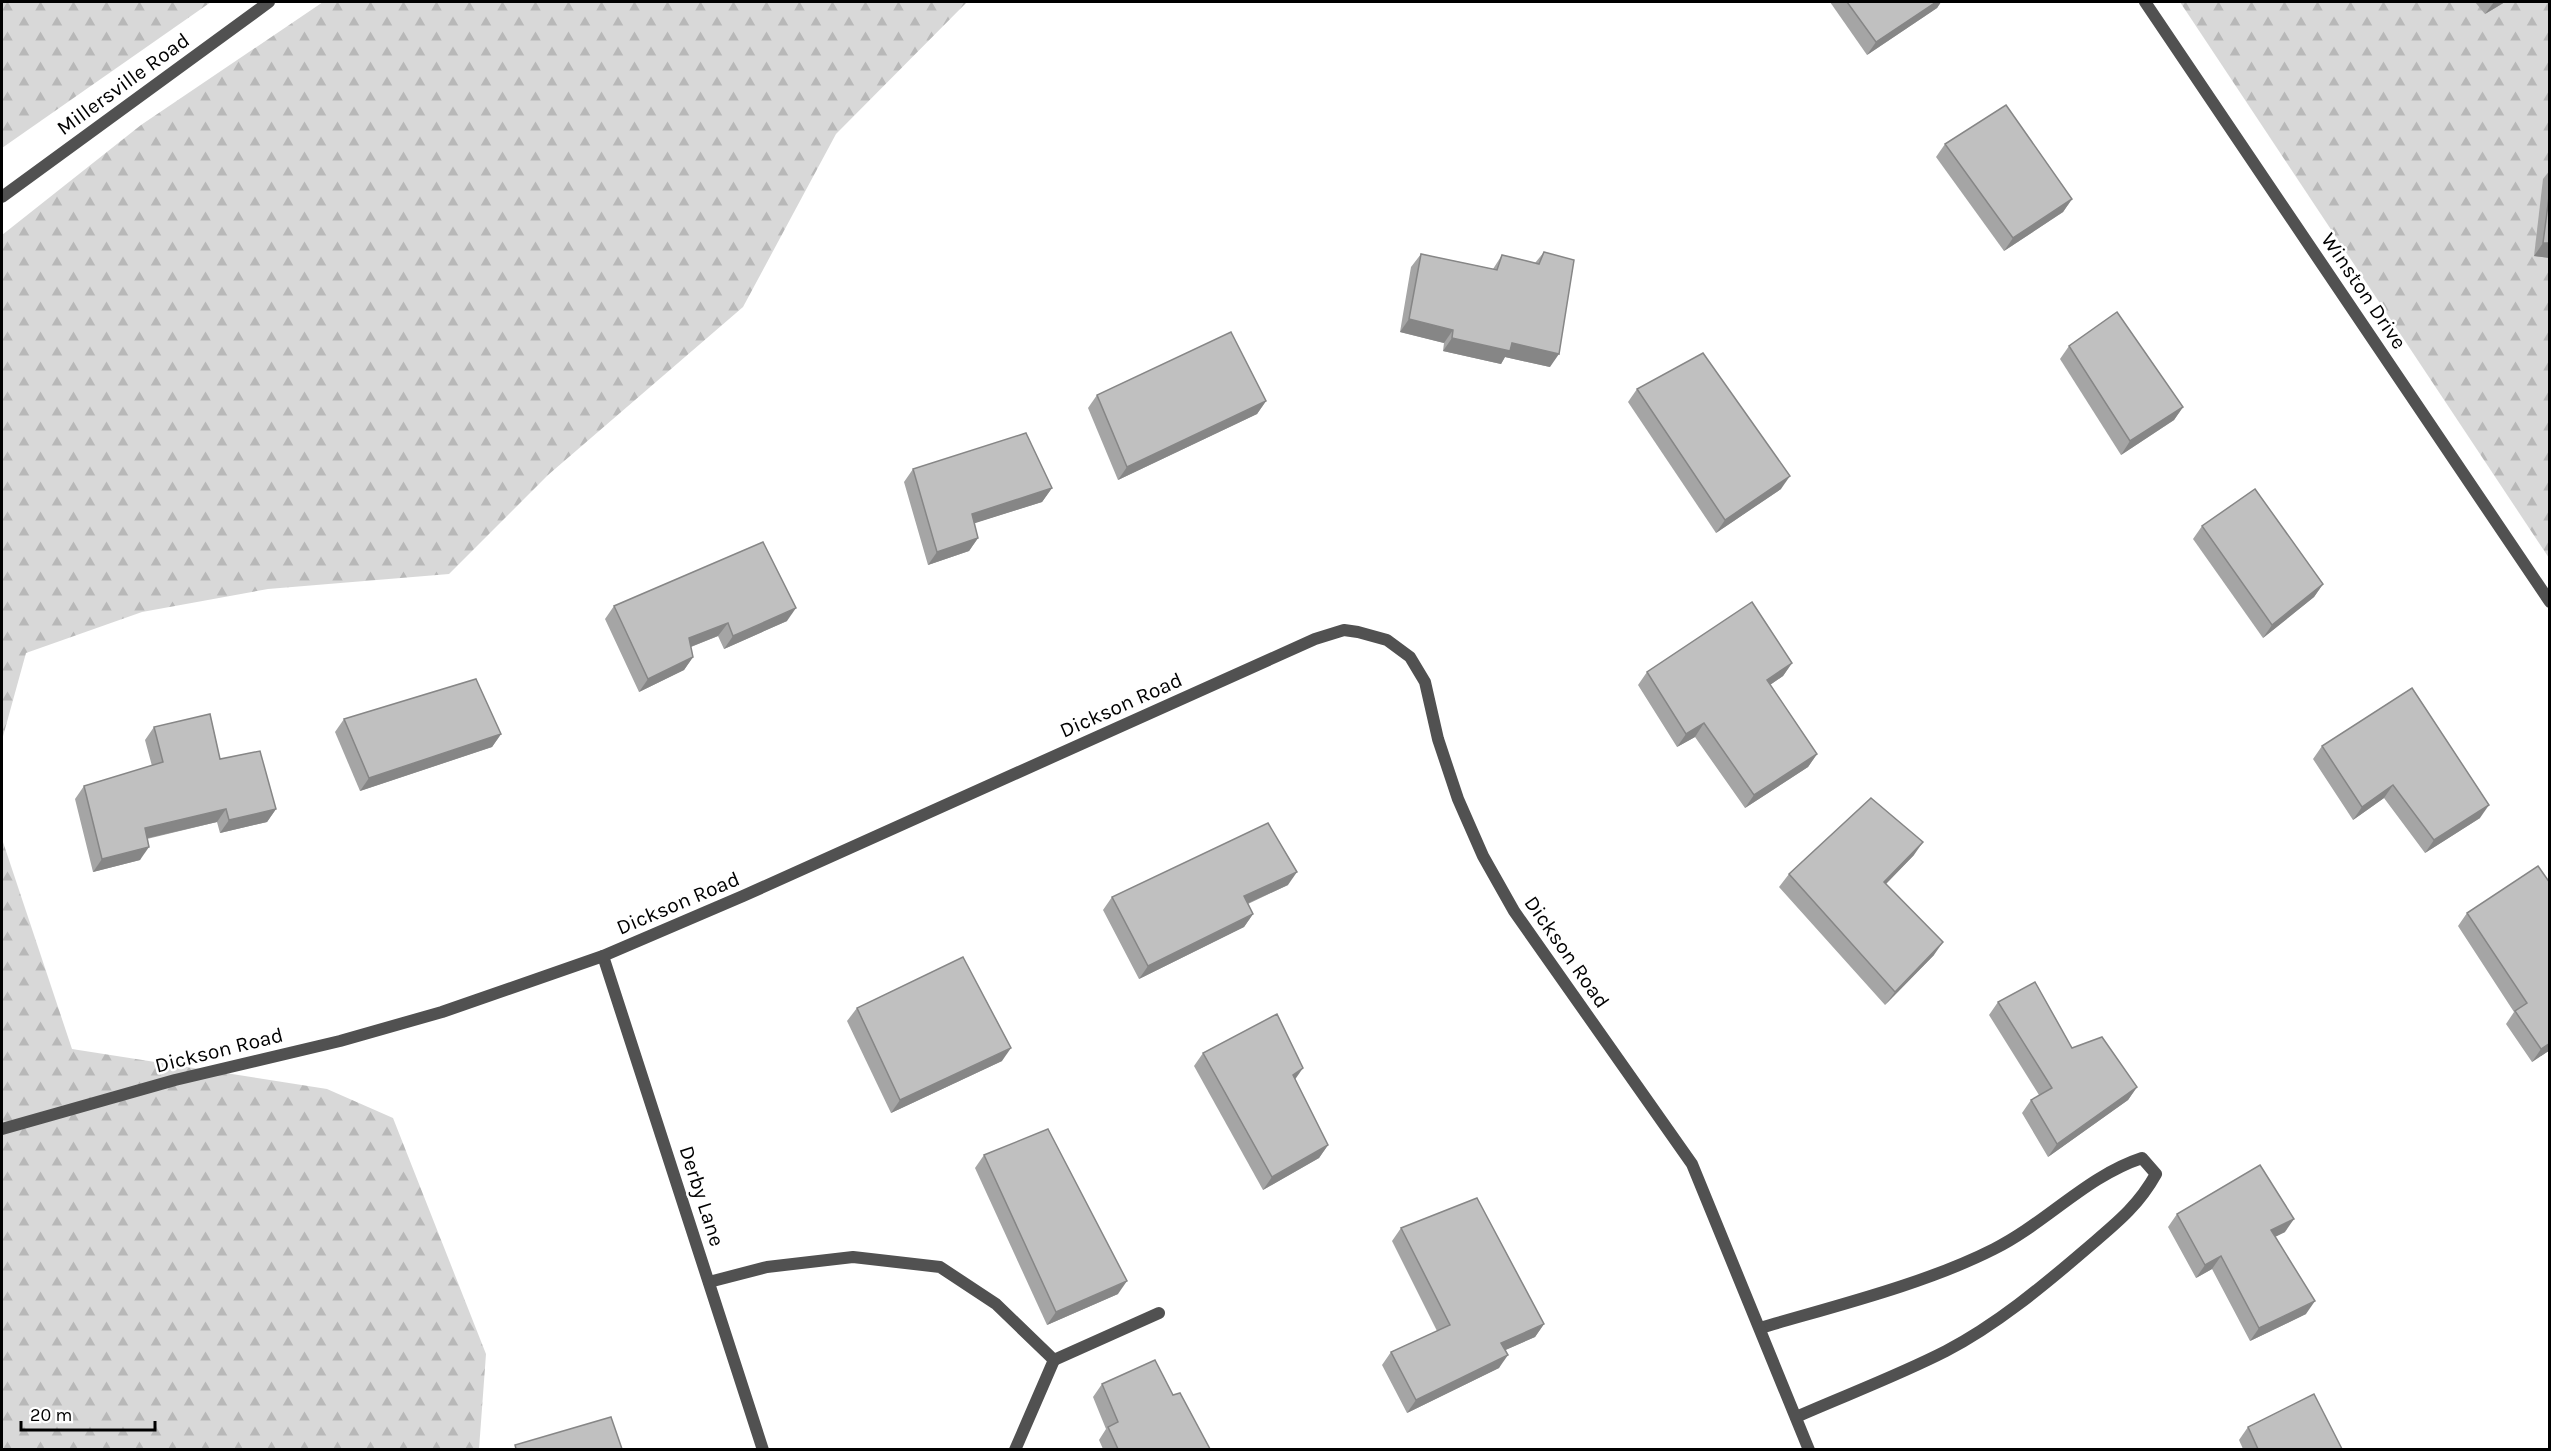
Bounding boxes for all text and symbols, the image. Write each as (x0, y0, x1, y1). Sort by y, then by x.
street label: Millersville Road (52, 28, 194, 140)
street label: Winston Drive (2316, 228, 2412, 354)
street label: Dickson Road (1056, 667, 1186, 743)
street label: Dickson Road (613, 866, 743, 940)
street label: Dickson Road (1520, 891, 1614, 1013)
street label: Dickson Road (152, 1022, 286, 1078)
street label: Derby Lane (674, 1143, 730, 1249)
scale bar (21, 1394, 154, 1432)
text: 20 m (30, 1404, 72, 1426)

